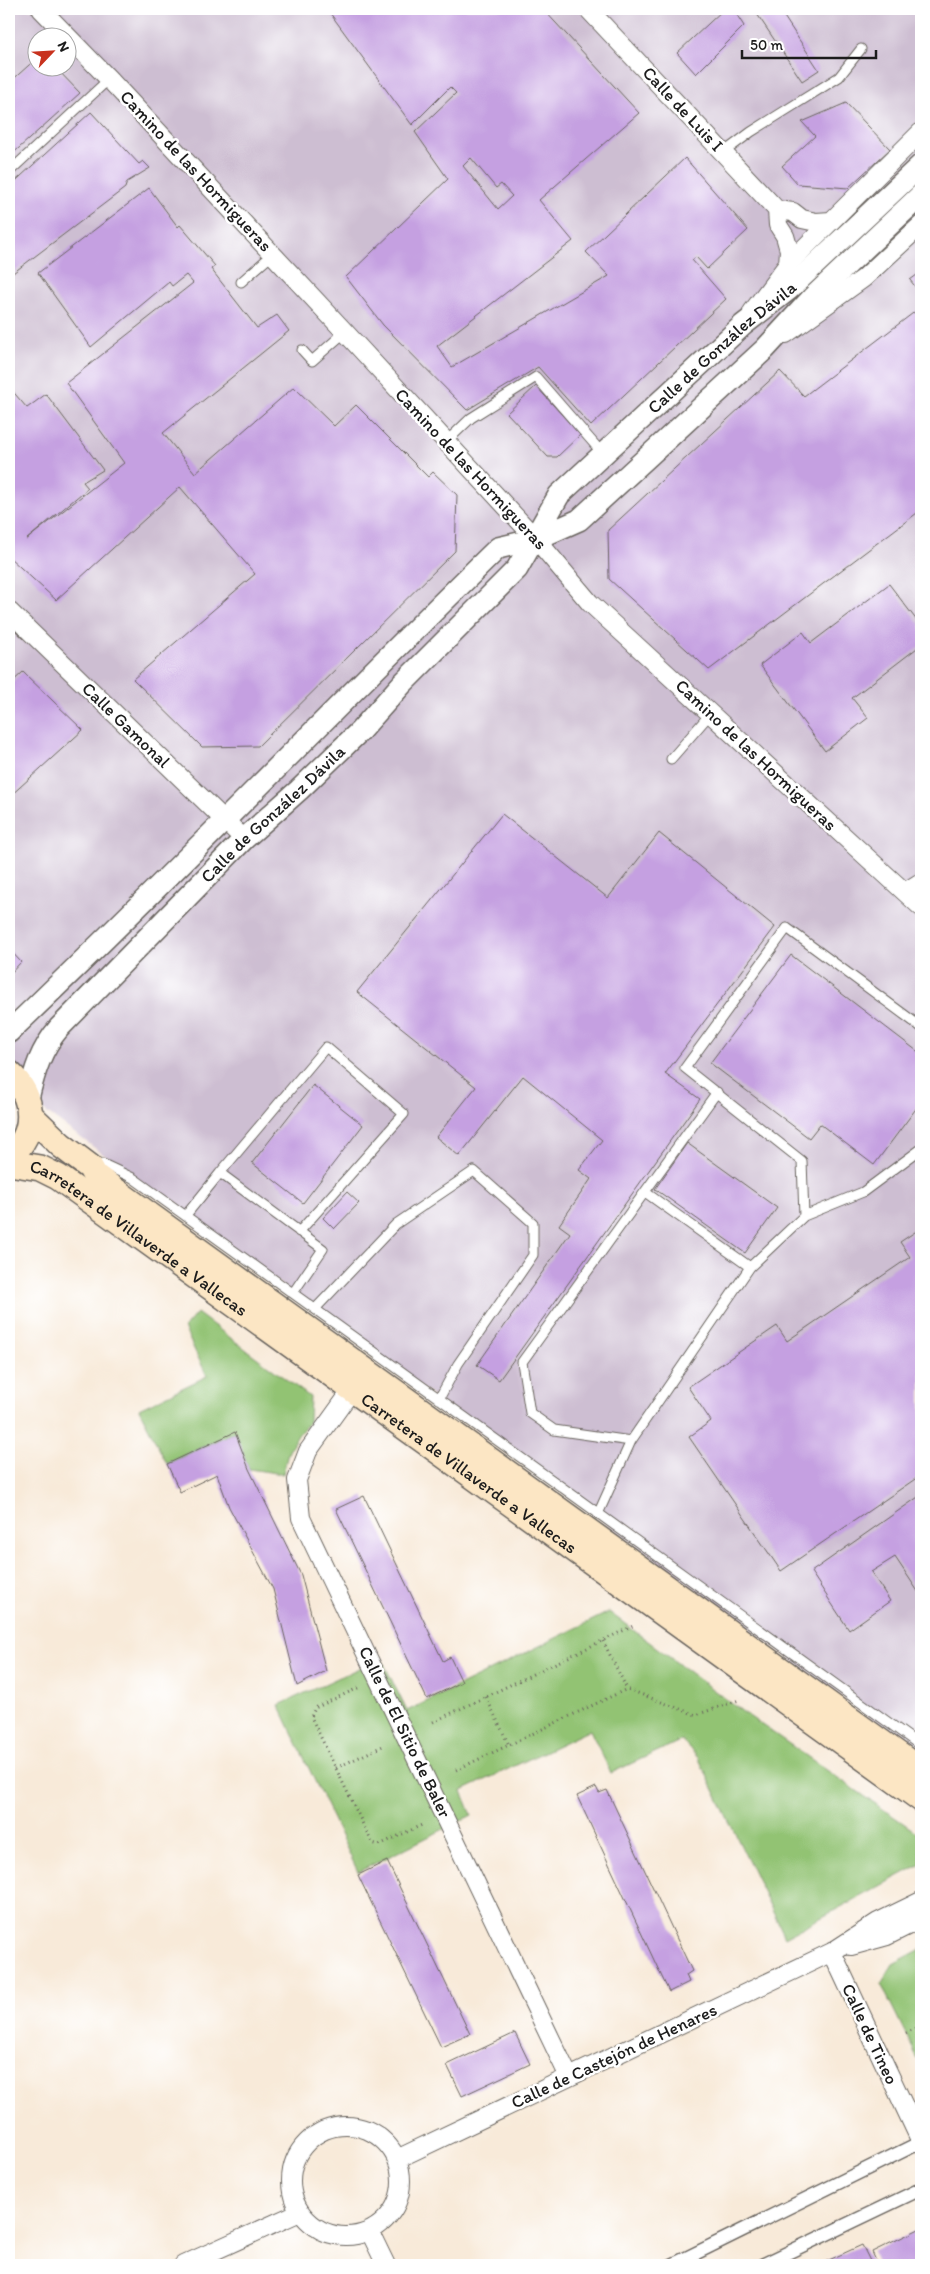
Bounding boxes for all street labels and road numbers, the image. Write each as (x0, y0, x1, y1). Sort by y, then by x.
street label: Calle de Luis I (638, 62, 728, 156)
street label: Camino de las Hormigueras (115, 86, 277, 256)
street label: Calle de González Dávila (643, 276, 802, 418)
street label: Camino de las Hormigueras (390, 384, 552, 554)
street label: Camino de las Hormigueras (671, 674, 841, 836)
street label: Calle Gamonal (77, 677, 175, 773)
street label: Calle de González Dávila (196, 740, 350, 887)
street label: Carretera de Villaverde a Vallecas (28, 1156, 252, 1321)
street label: Carretera de Villaverde a Vallecas (357, 1388, 581, 1558)
street label: Calle de El Sitio de Baler (354, 1643, 456, 1822)
street label: Calle de Tineo (837, 1980, 903, 2088)
street label: Calle de Castejón de Henares (508, 1999, 720, 2113)

